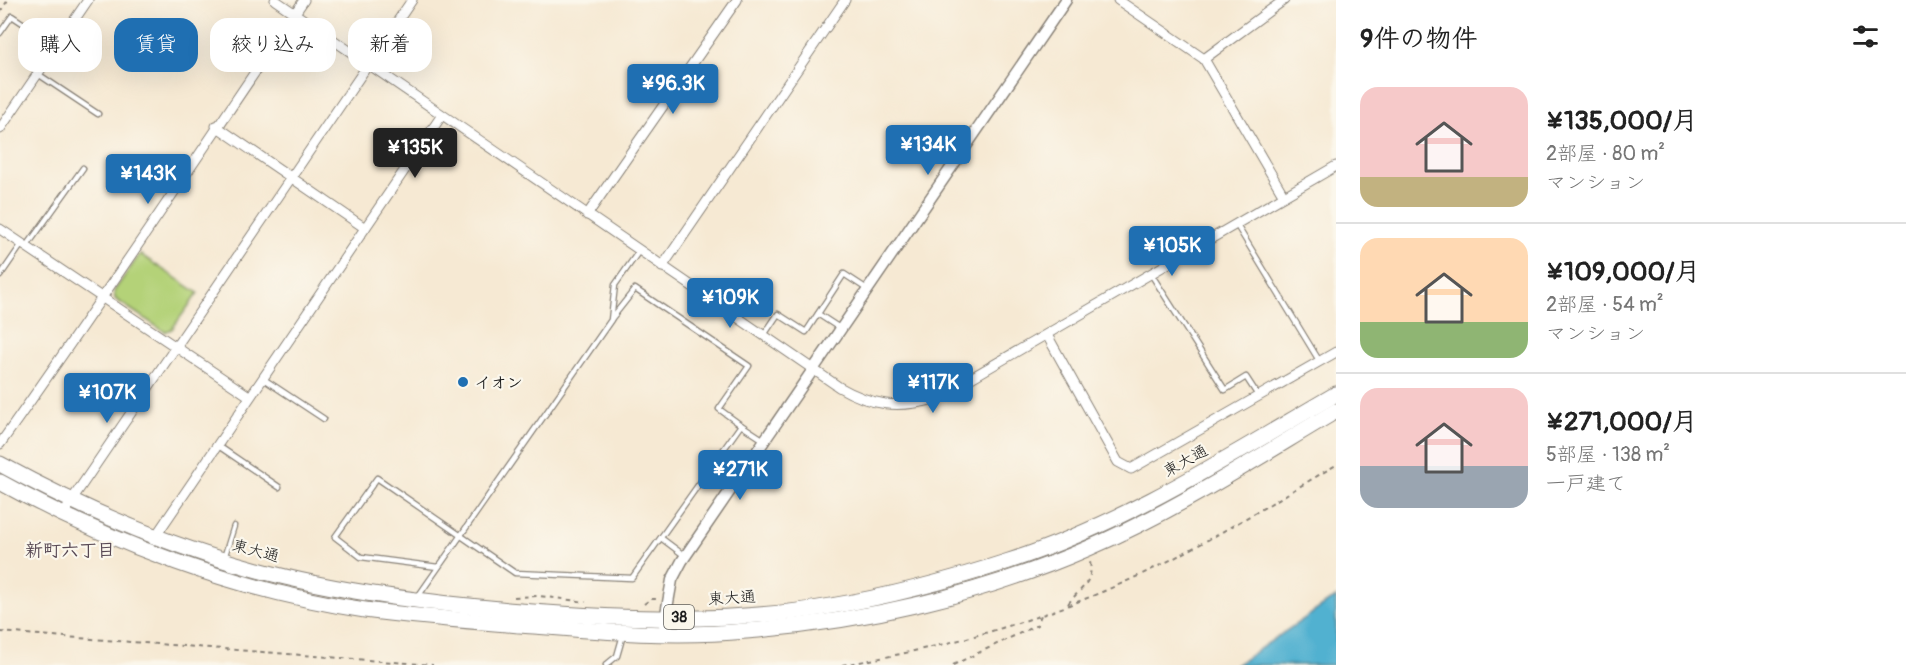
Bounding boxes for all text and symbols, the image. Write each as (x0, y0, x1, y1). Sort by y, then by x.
chip: 購入 (18, 18, 102, 72)
chip: 賃貸 (114, 18, 198, 72)
chip: 絞り込み (210, 18, 336, 72)
chip: 新着 (348, 18, 432, 72)
icon: filters (1849, 20, 1882, 53)
text: 9件の物件 (1360, 23, 1477, 55)
pin: ¥96.3K (624, 64, 722, 115)
text: ¥96.3K (641, 71, 705, 96)
text: ¥135,000/月 (1546, 105, 1698, 137)
icon: home (1408, 111, 1480, 183)
pin: ¥134K (886, 125, 970, 176)
pin: ¥135K (373, 128, 457, 179)
text: ¥134K (900, 132, 956, 157)
text: ¥135K (387, 135, 443, 160)
text: 2部屋 · 80 m² (1546, 141, 1665, 166)
pin: ¥143K (106, 154, 190, 205)
text: ¥143K (120, 161, 176, 186)
text: マンション (1546, 170, 1645, 195)
pin: ¥105K (1130, 226, 1214, 277)
text: ¥105K (1143, 233, 1201, 258)
text: ¥109,000/月 (1546, 256, 1701, 288)
icon: home (1408, 262, 1480, 334)
pin: ¥109K (688, 278, 772, 329)
text: ¥109K (701, 285, 759, 310)
text: 2部屋 · 54 m² (1546, 292, 1664, 317)
text: マンション (1546, 321, 1645, 346)
pin: ¥117K (891, 363, 975, 414)
text: ¥117K (907, 370, 959, 395)
pin: ¥107K (65, 373, 149, 424)
place label: イオン (475, 373, 523, 393)
marker: イオン (456, 375, 470, 389)
text: ¥107K (78, 380, 136, 405)
text: ¥271,000/月 (1546, 406, 1698, 438)
icon: home (1408, 412, 1480, 484)
street label: 東大通 (1160, 440, 1211, 481)
text: 5部屋 · 138 m² (1546, 442, 1670, 467)
pin: ¥271K (698, 450, 782, 501)
text: ¥271K (712, 457, 768, 482)
text: 一戸建て (1546, 471, 1626, 496)
street label: 東大通 (230, 535, 282, 567)
district label: 新町六丁目 (25, 539, 115, 562)
street label: 東大通 (708, 587, 757, 609)
road number: 38 (664, 605, 694, 629)

